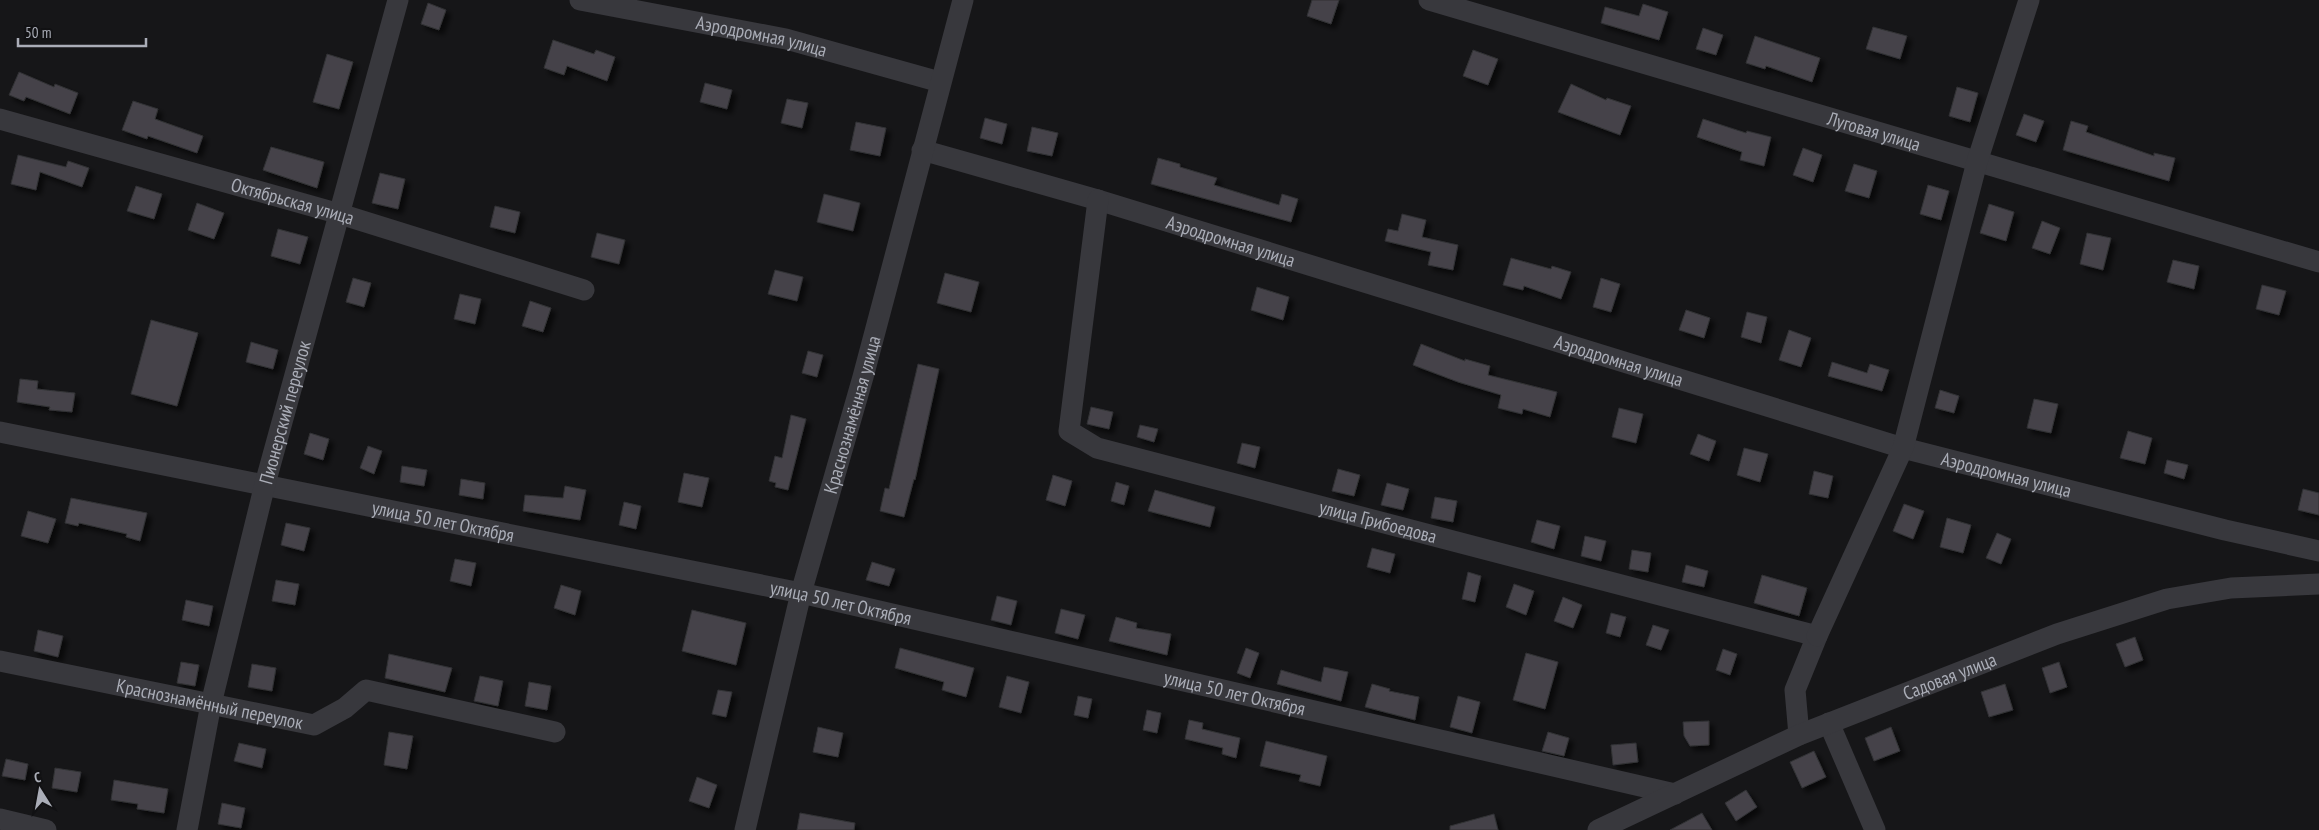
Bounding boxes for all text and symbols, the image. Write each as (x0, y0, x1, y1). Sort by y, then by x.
street label: Аэродромная улица (694, 10, 830, 62)
scale bar (18, 15, 145, 47)
text: 50 m (25, 23, 51, 42)
street label: Луговая улица (1824, 106, 1924, 156)
street label: Октябрьская улица (229, 172, 357, 230)
street label: Аэродромная улица (1164, 210, 1298, 272)
street label: Аэродромная улица (1552, 329, 1686, 392)
street label: Краснознамённая улица (818, 333, 885, 496)
street label: Пионерский переулок (253, 337, 316, 487)
street label: Аэродромная улица (1939, 446, 2074, 502)
street label: улица 50 лет Октября (370, 495, 516, 547)
street label: улица Грибоедова (1317, 495, 1439, 548)
street label: улица 50 лет Октября (768, 575, 914, 630)
street label: Садовая улица (1899, 647, 2000, 705)
street label: улица 50 лет Октября (1162, 665, 1308, 721)
street label: Краснознамённый переулок (114, 673, 306, 735)
north arrow (15, 765, 65, 815)
text: С (33, 768, 43, 787)

